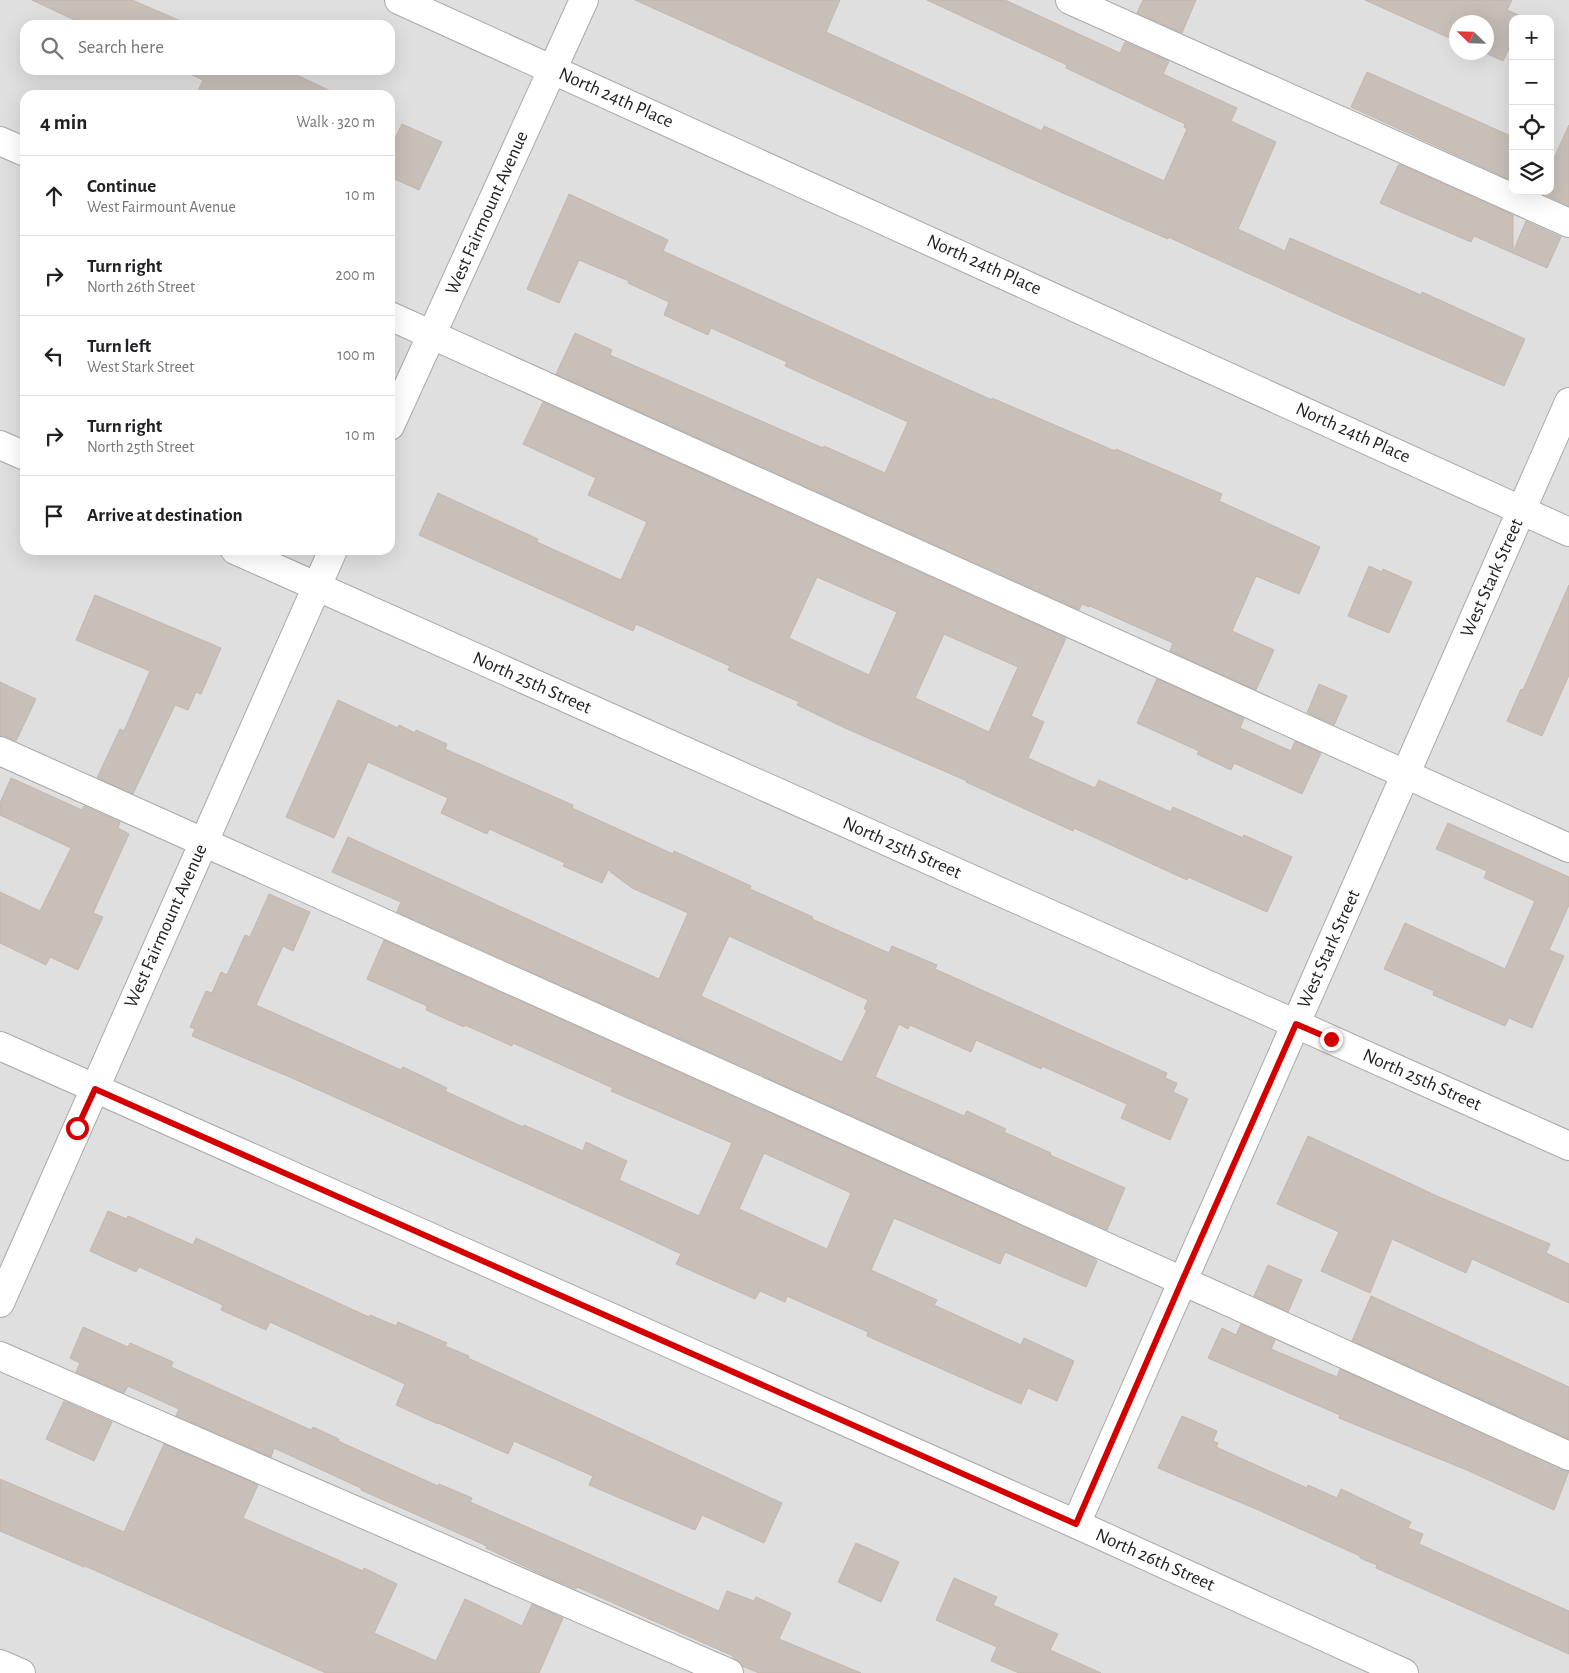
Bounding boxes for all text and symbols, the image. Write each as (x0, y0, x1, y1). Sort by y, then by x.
north arrow (1449, 15, 1494, 60)
map controls (1509, 15, 1554, 195)
button: + (1509, 15, 1554, 60)
search box (20, 20, 395, 75)
icon: search (38, 34, 66, 62)
text: Search here (78, 38, 164, 57)
button: − (1509, 60, 1554, 105)
street label: North 24th Place (556, 64, 676, 132)
button: locate (1509, 105, 1554, 150)
text: 4 min (40, 112, 87, 133)
text: Walk · 320 m (296, 114, 375, 130)
street label: West Fairmount Avenue (442, 128, 532, 298)
button: layers (1509, 150, 1554, 195)
text: Continue (87, 177, 156, 196)
icon: ahead (40, 182, 68, 210)
text: 10 m (346, 187, 375, 203)
text: West Fairmount Avenue (87, 199, 236, 215)
street label: North 24th Place (924, 231, 1044, 299)
text: Turn right (87, 257, 162, 276)
icon: right (40, 262, 68, 290)
text: 200 m (335, 267, 375, 283)
text: North 26th Street (87, 279, 195, 295)
text: Turn left (87, 337, 151, 356)
icon: left (40, 342, 68, 370)
text: 100 m (337, 347, 375, 363)
text: West Stark Street (87, 359, 194, 375)
street label: North 24th Place (1293, 399, 1413, 467)
text: Turn right (87, 417, 162, 436)
icon: right (40, 422, 68, 450)
text: 10 m (346, 427, 375, 443)
text: North 25th Street (87, 439, 194, 455)
icon: arrive (40, 502, 68, 530)
text: Arrive at destination (87, 506, 243, 525)
street label: West Stark Street (1457, 516, 1527, 640)
street label: North 25th Street (470, 648, 594, 718)
street label: North 25th Street (840, 813, 964, 883)
street label: West Fairmount Avenue (121, 841, 211, 1011)
street label: West Stark Street (1294, 887, 1364, 1011)
route end (1320, 1028, 1343, 1051)
street label: North 25th Street (1360, 1045, 1484, 1115)
route start (66, 1117, 89, 1140)
street label: North 26th Street (1093, 1525, 1217, 1595)

